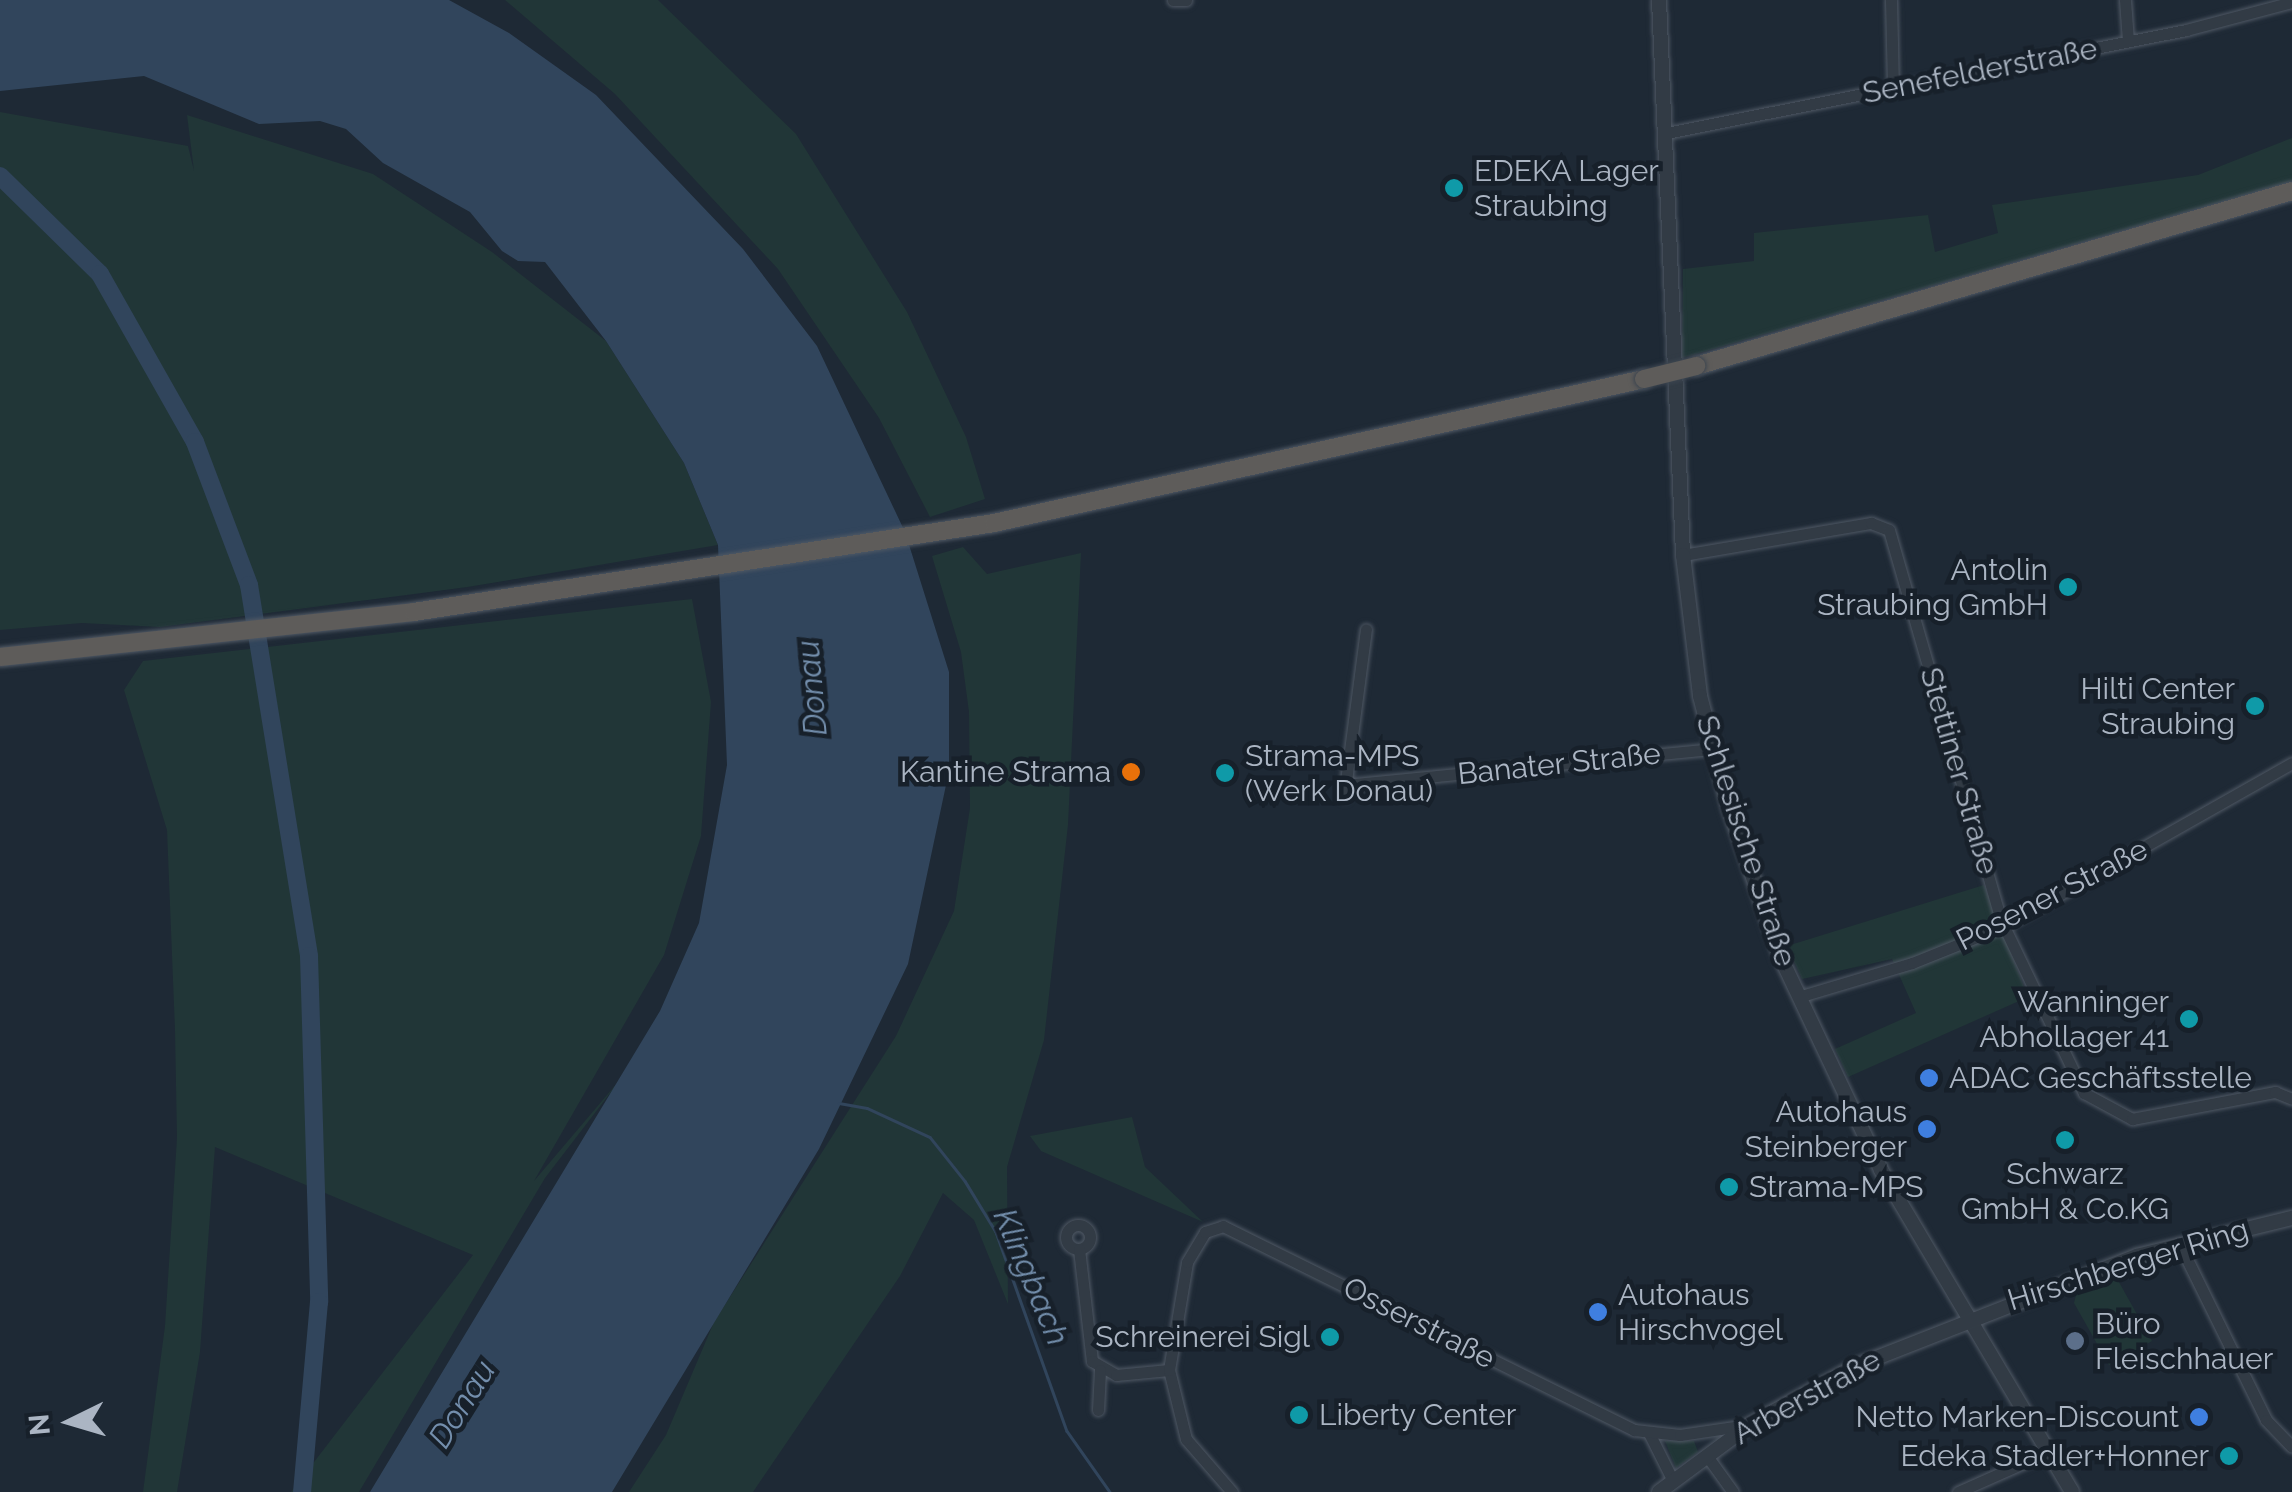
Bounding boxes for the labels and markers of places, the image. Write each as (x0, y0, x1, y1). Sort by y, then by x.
place label: EDEKA Lager Straubing (1474, 153, 1660, 224)
marker: EDEKA Lager Straubing (1443, 177, 1465, 199)
place label: Antolin Straubing GmbH (1817, 552, 2048, 622)
marker: Antolin Straubing GmbH (2057, 576, 2079, 598)
place label: Hilti Center Straubing (2080, 671, 2235, 742)
marker: Hilti Center Straubing (2244, 695, 2266, 717)
place label: Strama-MPS (Werk Donau) (1245, 738, 1433, 808)
place label: Kantine Strama (900, 754, 1111, 790)
marker: Kantine Strama (1120, 761, 1142, 783)
marker: Strama-MPS (Werk Donau) (1214, 762, 1236, 784)
place label: Wanninger Abhollager 41 (1979, 984, 2169, 1054)
marker: Wanninger Abhollager 41 (2178, 1008, 2200, 1030)
place label: ADAC Geschäftsstelle (1949, 1060, 2252, 1096)
marker: ADAC Geschäftsstelle (1918, 1067, 1940, 1089)
place label: Autohaus Steinberger (1745, 1094, 1907, 1164)
marker: Autohaus Steinberger (1916, 1118, 1938, 1140)
marker: Schwarz GmbH & Co.KG (2054, 1129, 2076, 1151)
place label: Schwarz GmbH & Co.KG (1961, 1156, 2169, 1226)
place label: Strama-MPS (1749, 1169, 1924, 1205)
marker: Strama-MPS (1718, 1176, 1740, 1198)
place label: Autohaus Hirschvogel (1618, 1277, 1783, 1348)
marker: Autohaus Hirschvogel (1587, 1301, 1609, 1323)
place label: Büro Fleischhauer (2095, 1306, 2273, 1376)
place label: Schreinerei Sigl (1095, 1319, 1310, 1355)
marker: Schreinerei Sigl (1319, 1326, 1341, 1348)
marker: Büro Fleischhauer (2064, 1330, 2086, 1352)
place label: Liberty Center (1319, 1397, 1517, 1433)
place label: Netto Marken-Discount (1856, 1399, 2179, 1435)
marker: Liberty Center (1288, 1404, 1310, 1426)
marker: Netto Marken-Discount (2188, 1406, 2210, 1428)
place label: Edeka Stadler+Honner (1900, 1438, 2209, 1474)
marker: Edeka Stadler+Honner (2218, 1445, 2240, 1467)

